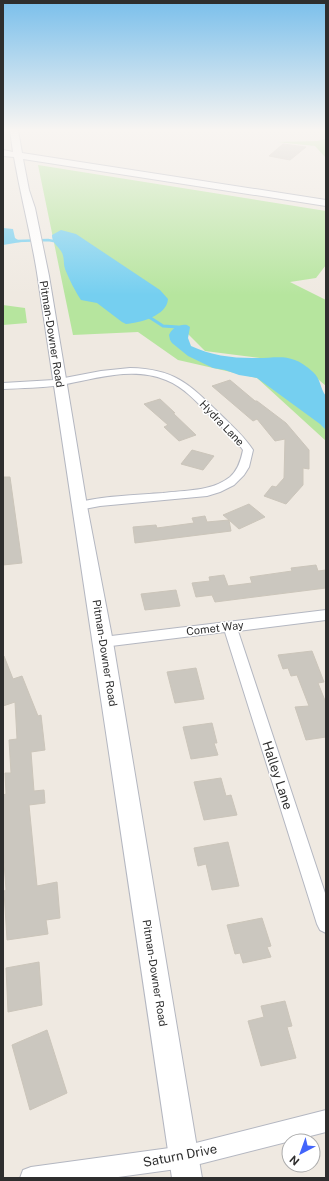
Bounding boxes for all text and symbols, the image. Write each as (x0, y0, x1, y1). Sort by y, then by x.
street label: Pitman-Downer Road (38, 280, 66, 388)
street label: Hydra Lane (197, 398, 247, 448)
street label: Pitman-Downer Road (91, 599, 119, 707)
street label: Comet Way (186, 619, 245, 637)
street label: Halley Lane (259, 739, 296, 811)
street label: Pitman-Downer Road (141, 919, 169, 1027)
north arrow (281, 1133, 321, 1173)
street label: Saturn Drive (142, 1141, 218, 1170)
text: N (287, 1153, 302, 1168)

